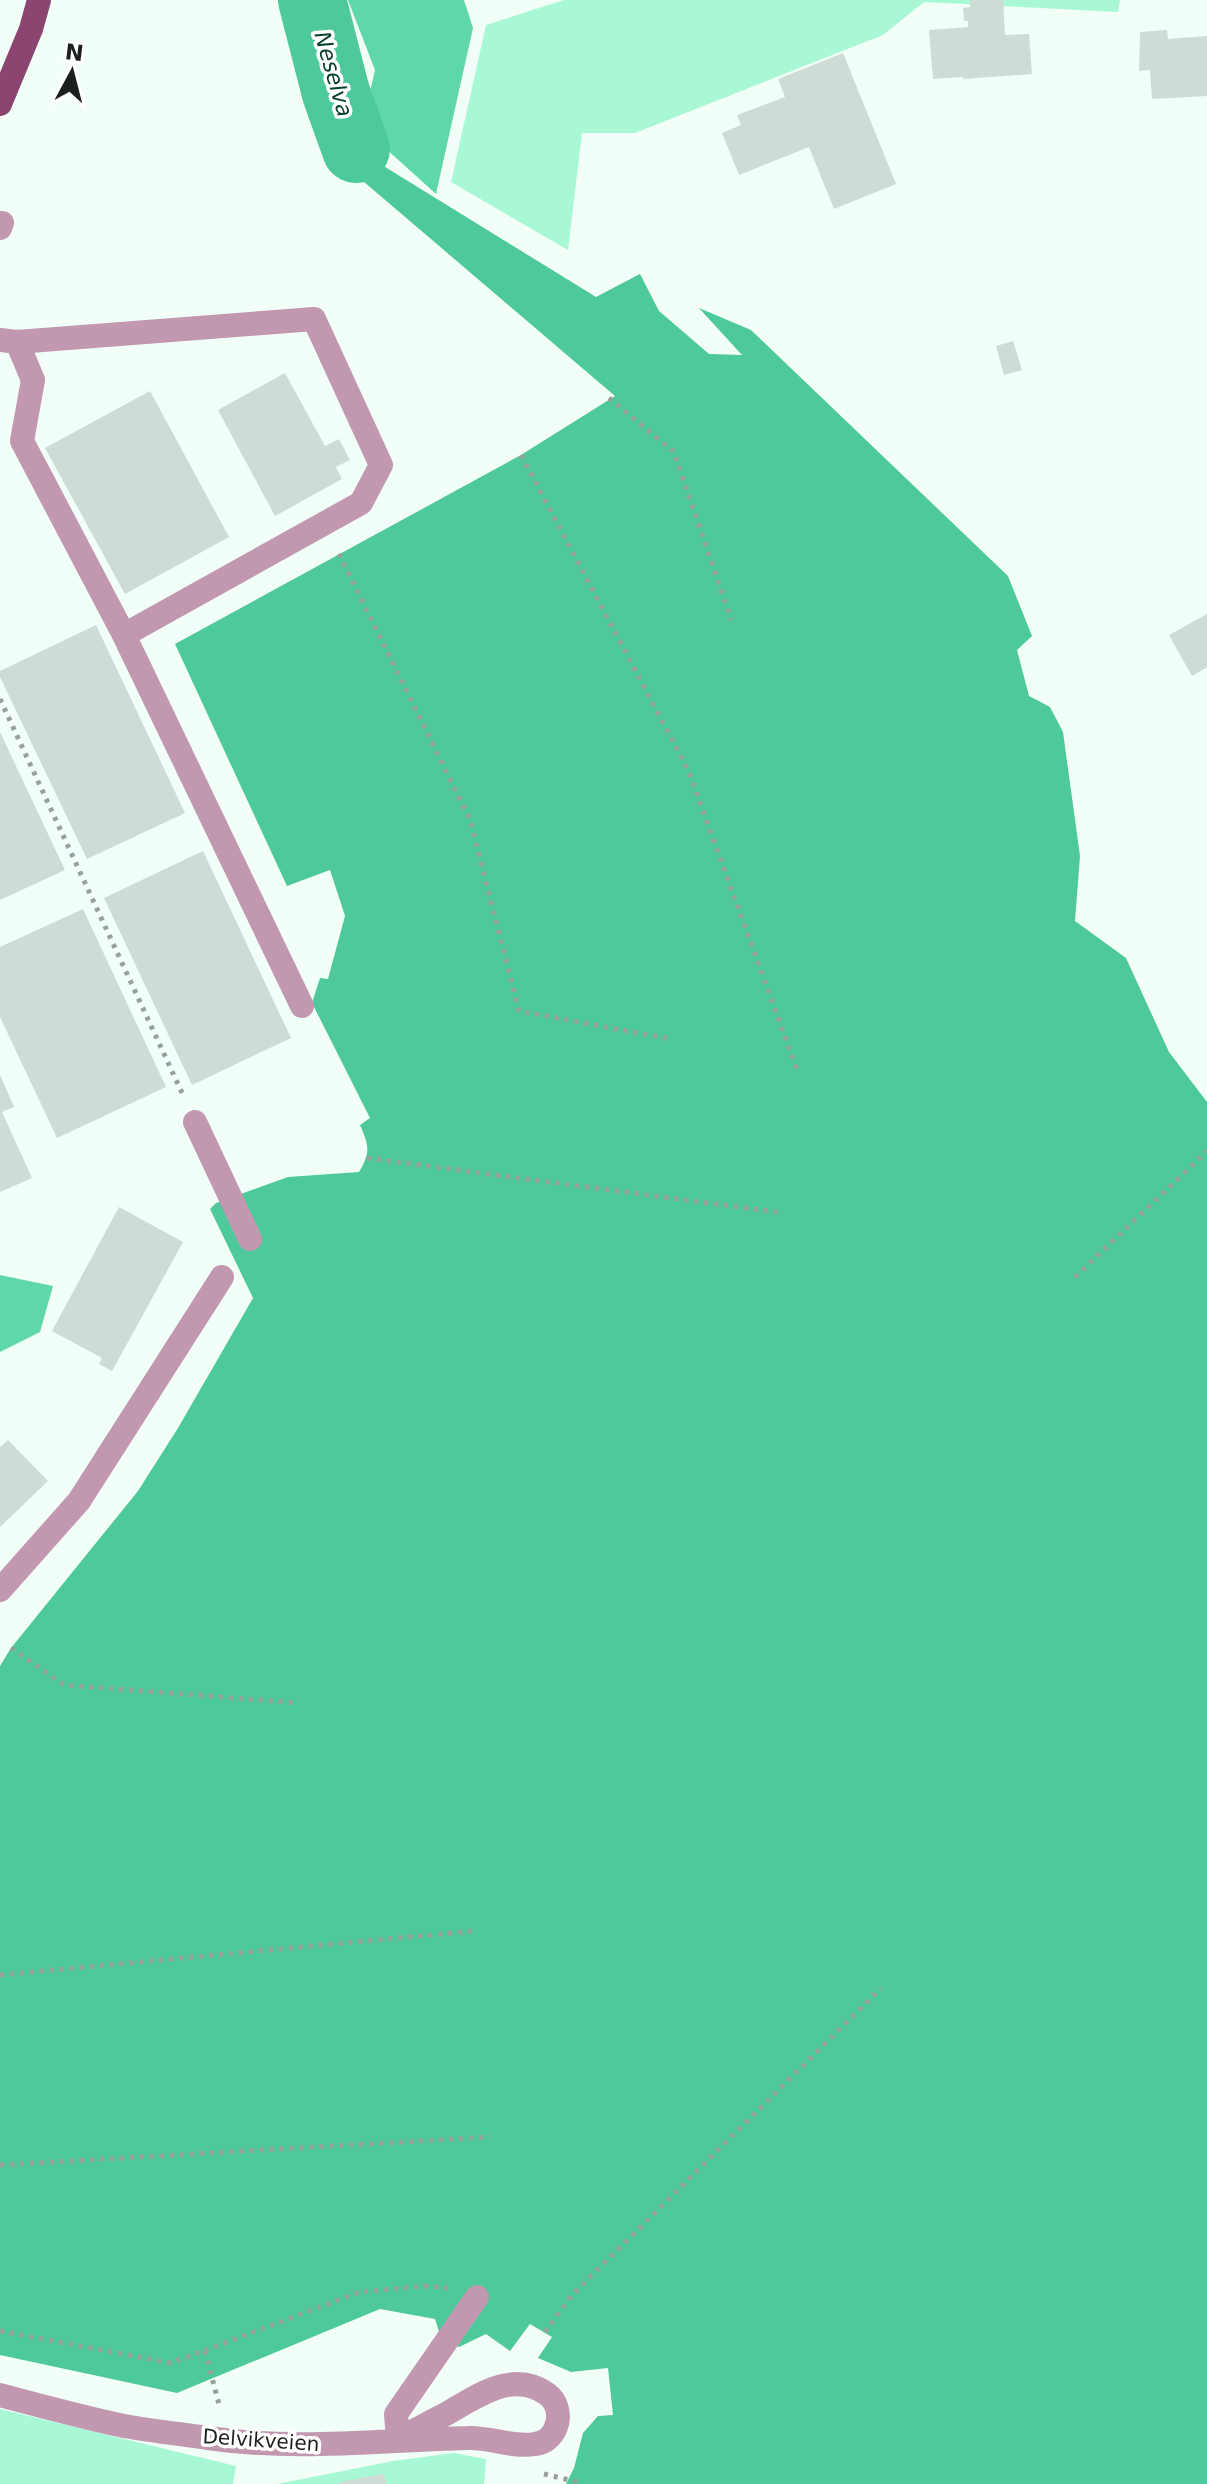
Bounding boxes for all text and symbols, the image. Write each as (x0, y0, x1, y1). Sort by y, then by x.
water label: Neselva (309, 29, 358, 120)
north arrow (32, 32, 112, 112)
text: N (64, 39, 85, 66)
street label: Delvikveien (202, 2424, 320, 2456)

